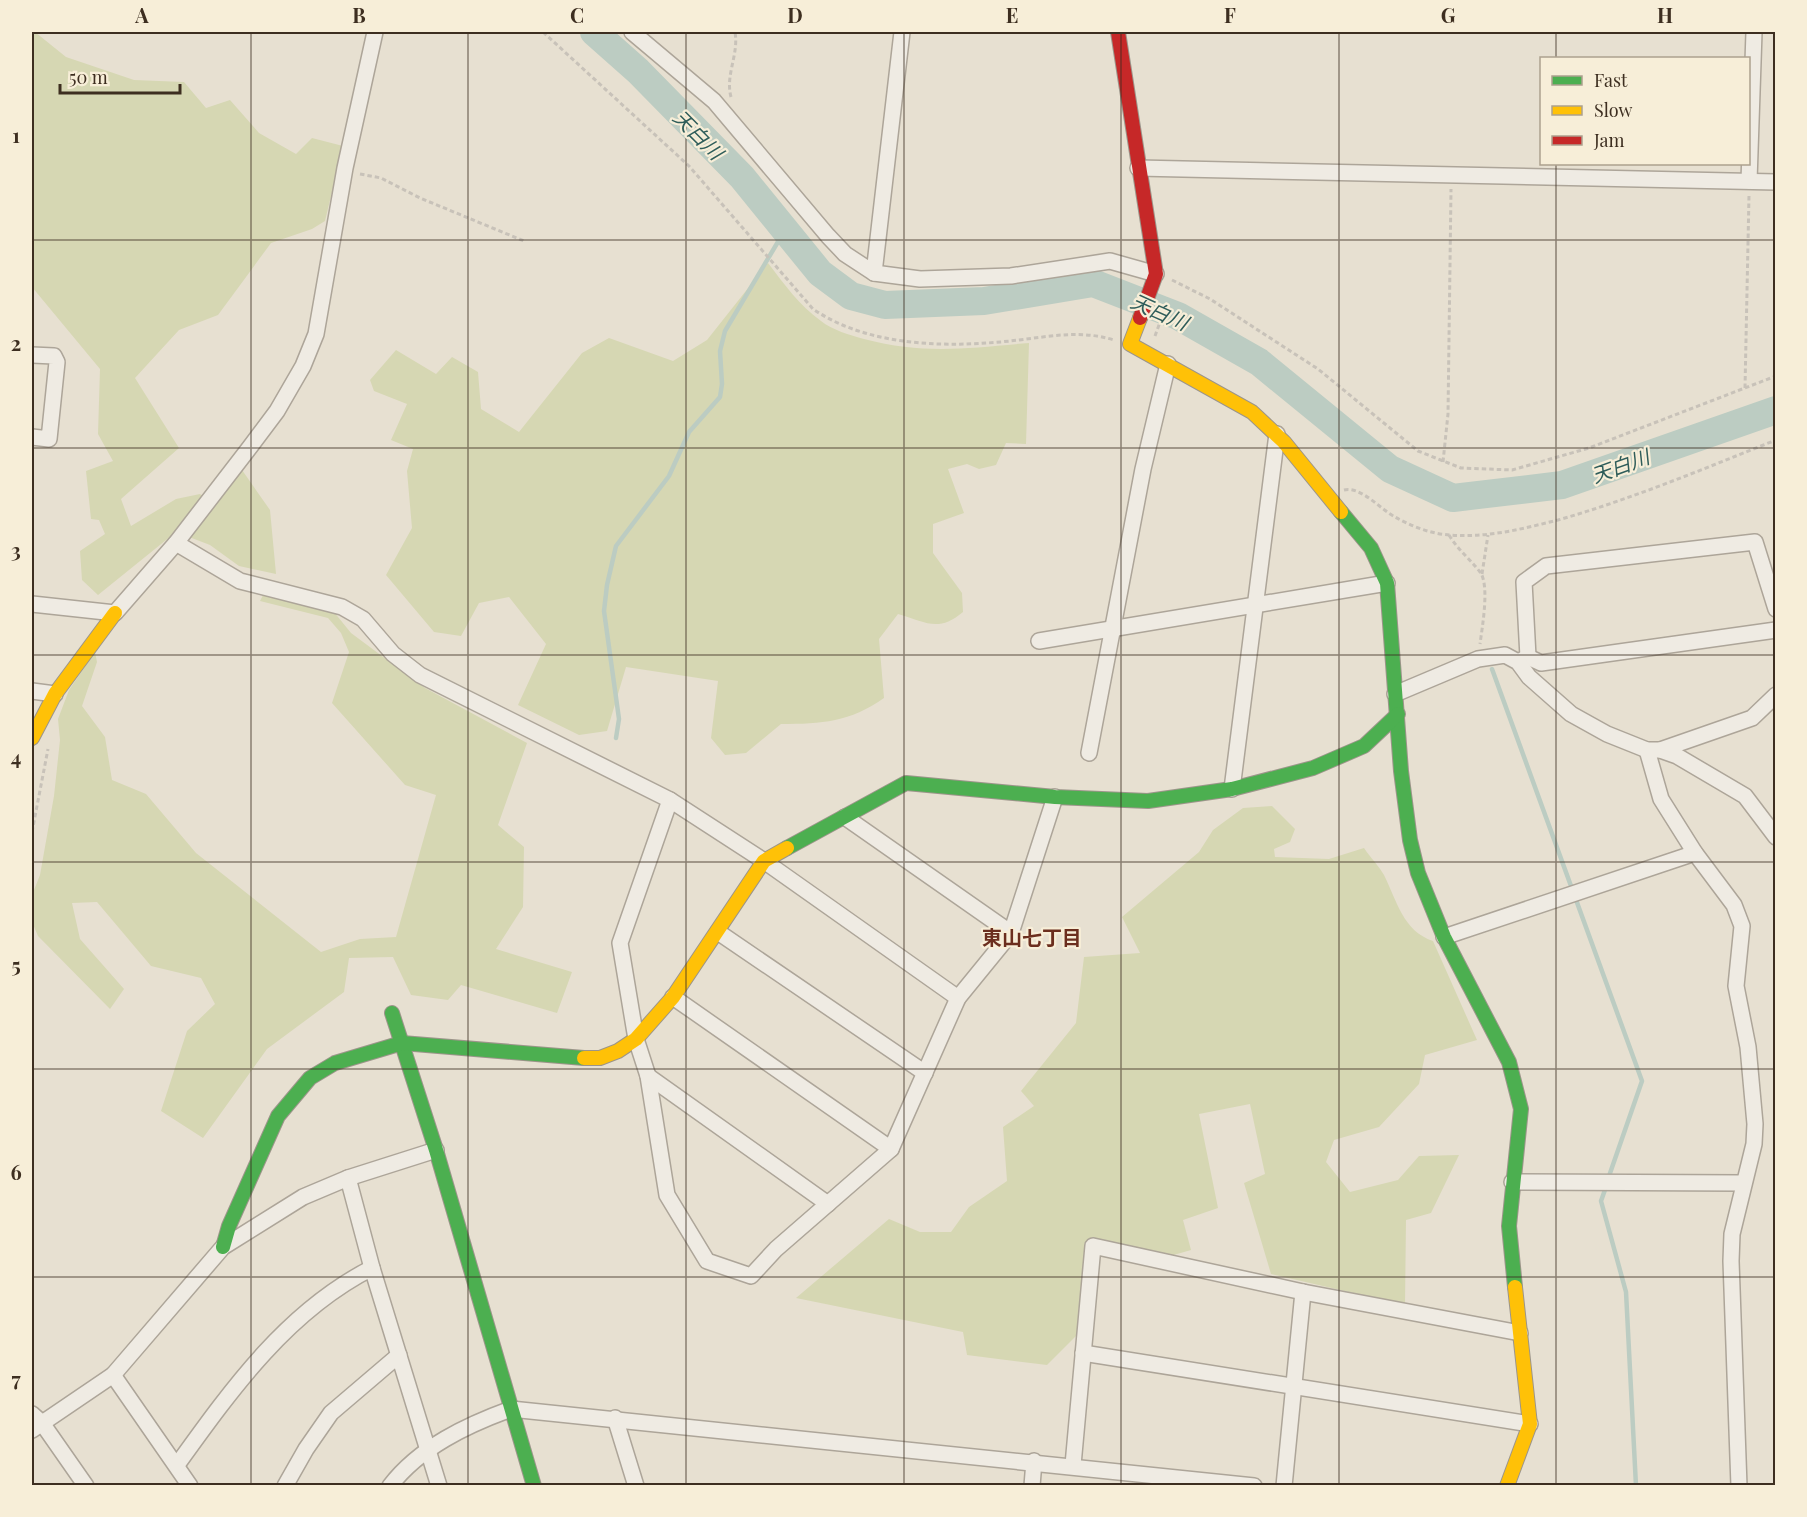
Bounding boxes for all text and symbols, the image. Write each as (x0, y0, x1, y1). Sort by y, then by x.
text: A (134, 1, 149, 28)
text: B (352, 1, 366, 28)
text: C (570, 1, 584, 28)
text: D (787, 1, 803, 28)
text: E (1006, 1, 1018, 28)
text: F (1224, 1, 1236, 28)
text: G (1441, 1, 1456, 28)
text: H (1657, 1, 1673, 28)
scale bar (60, 57, 180, 95)
legend (1540, 57, 1750, 165)
text: 50 m (69, 65, 108, 89)
text: Fast (1594, 68, 1628, 92)
text: Slow (1594, 98, 1632, 122)
water label: 天白川 (668, 103, 731, 166)
text: 1 (12, 121, 20, 148)
text: Jam (1593, 128, 1624, 152)
water label: 天白川 (1127, 286, 1195, 336)
text: 2 (11, 329, 21, 356)
water label: 天白川 (1587, 441, 1655, 488)
text: 3 (11, 536, 21, 563)
text: 4 (11, 743, 21, 770)
district label: 東山七丁目 (982, 923, 1082, 950)
text: 5 (11, 951, 21, 978)
text: 6 (10, 1158, 22, 1185)
text: 7 (11, 1365, 21, 1392)

